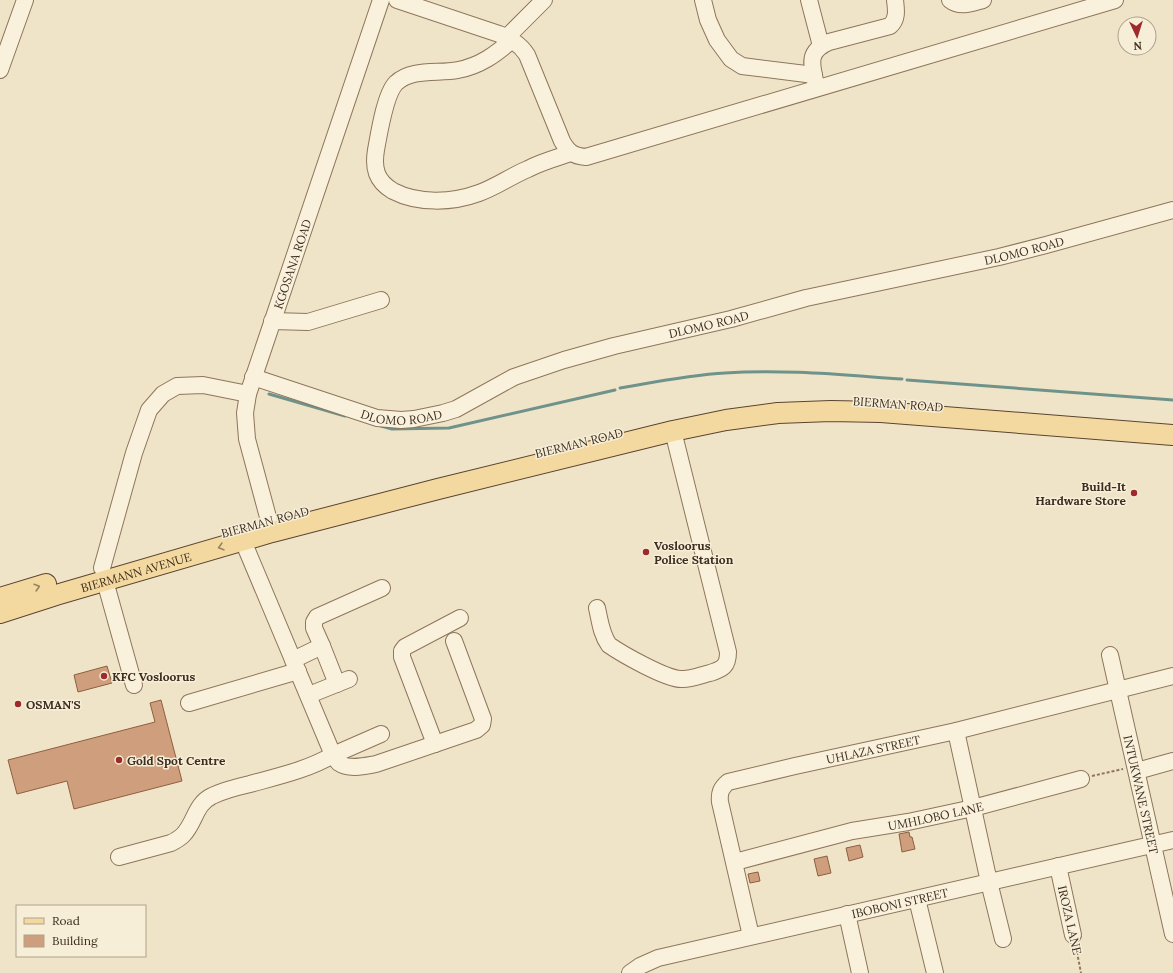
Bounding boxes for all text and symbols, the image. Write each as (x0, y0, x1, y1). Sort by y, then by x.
north arrow (1117, 16, 1157, 56)
text: N (1132, 39, 1142, 53)
street label: KGOSANA ROAD (270, 217, 314, 311)
street label: DLOMO ROAD (983, 233, 1066, 267)
street label: DLOMO ROAD (667, 307, 750, 341)
street label: BIERMAN ROAD (852, 393, 944, 415)
street label: DLOMO ROAD (359, 406, 443, 428)
street label: BIERMAN ROAD (533, 425, 625, 461)
place label: Build-It Hardware Store (1035, 479, 1127, 508)
marker: Build-It Hardware Store (1129, 488, 1139, 498)
street label: BIERMAN ROAD (219, 503, 311, 541)
place label: Vosloorus Police Station (654, 538, 734, 567)
one-way arrow (218, 542, 225, 551)
marker: Vosloorus Police Station (641, 547, 651, 557)
street label: BIERMANN AVENUE (79, 548, 193, 595)
one-way arrow (34, 583, 41, 592)
place label: KFC Vosloorus (112, 669, 195, 684)
marker: KFC Vosloorus (99, 671, 109, 681)
place label: OSMAN'S (26, 697, 81, 712)
marker: OSMAN'S (13, 699, 23, 709)
street label: UHLAZA STREET (825, 731, 922, 767)
street label: INTUKWANE STREET (1121, 734, 1162, 856)
place label: Gold Spot Centre (127, 753, 226, 768)
marker: Gold Spot Centre (114, 755, 124, 765)
street label: UMHLOBO LANE (887, 798, 985, 833)
street label: IBOBONI STREET (850, 884, 950, 921)
street label: IROZA LANE (1055, 884, 1085, 956)
legend (16, 905, 146, 957)
text: Road (52, 913, 80, 928)
text: Building (52, 933, 98, 948)

